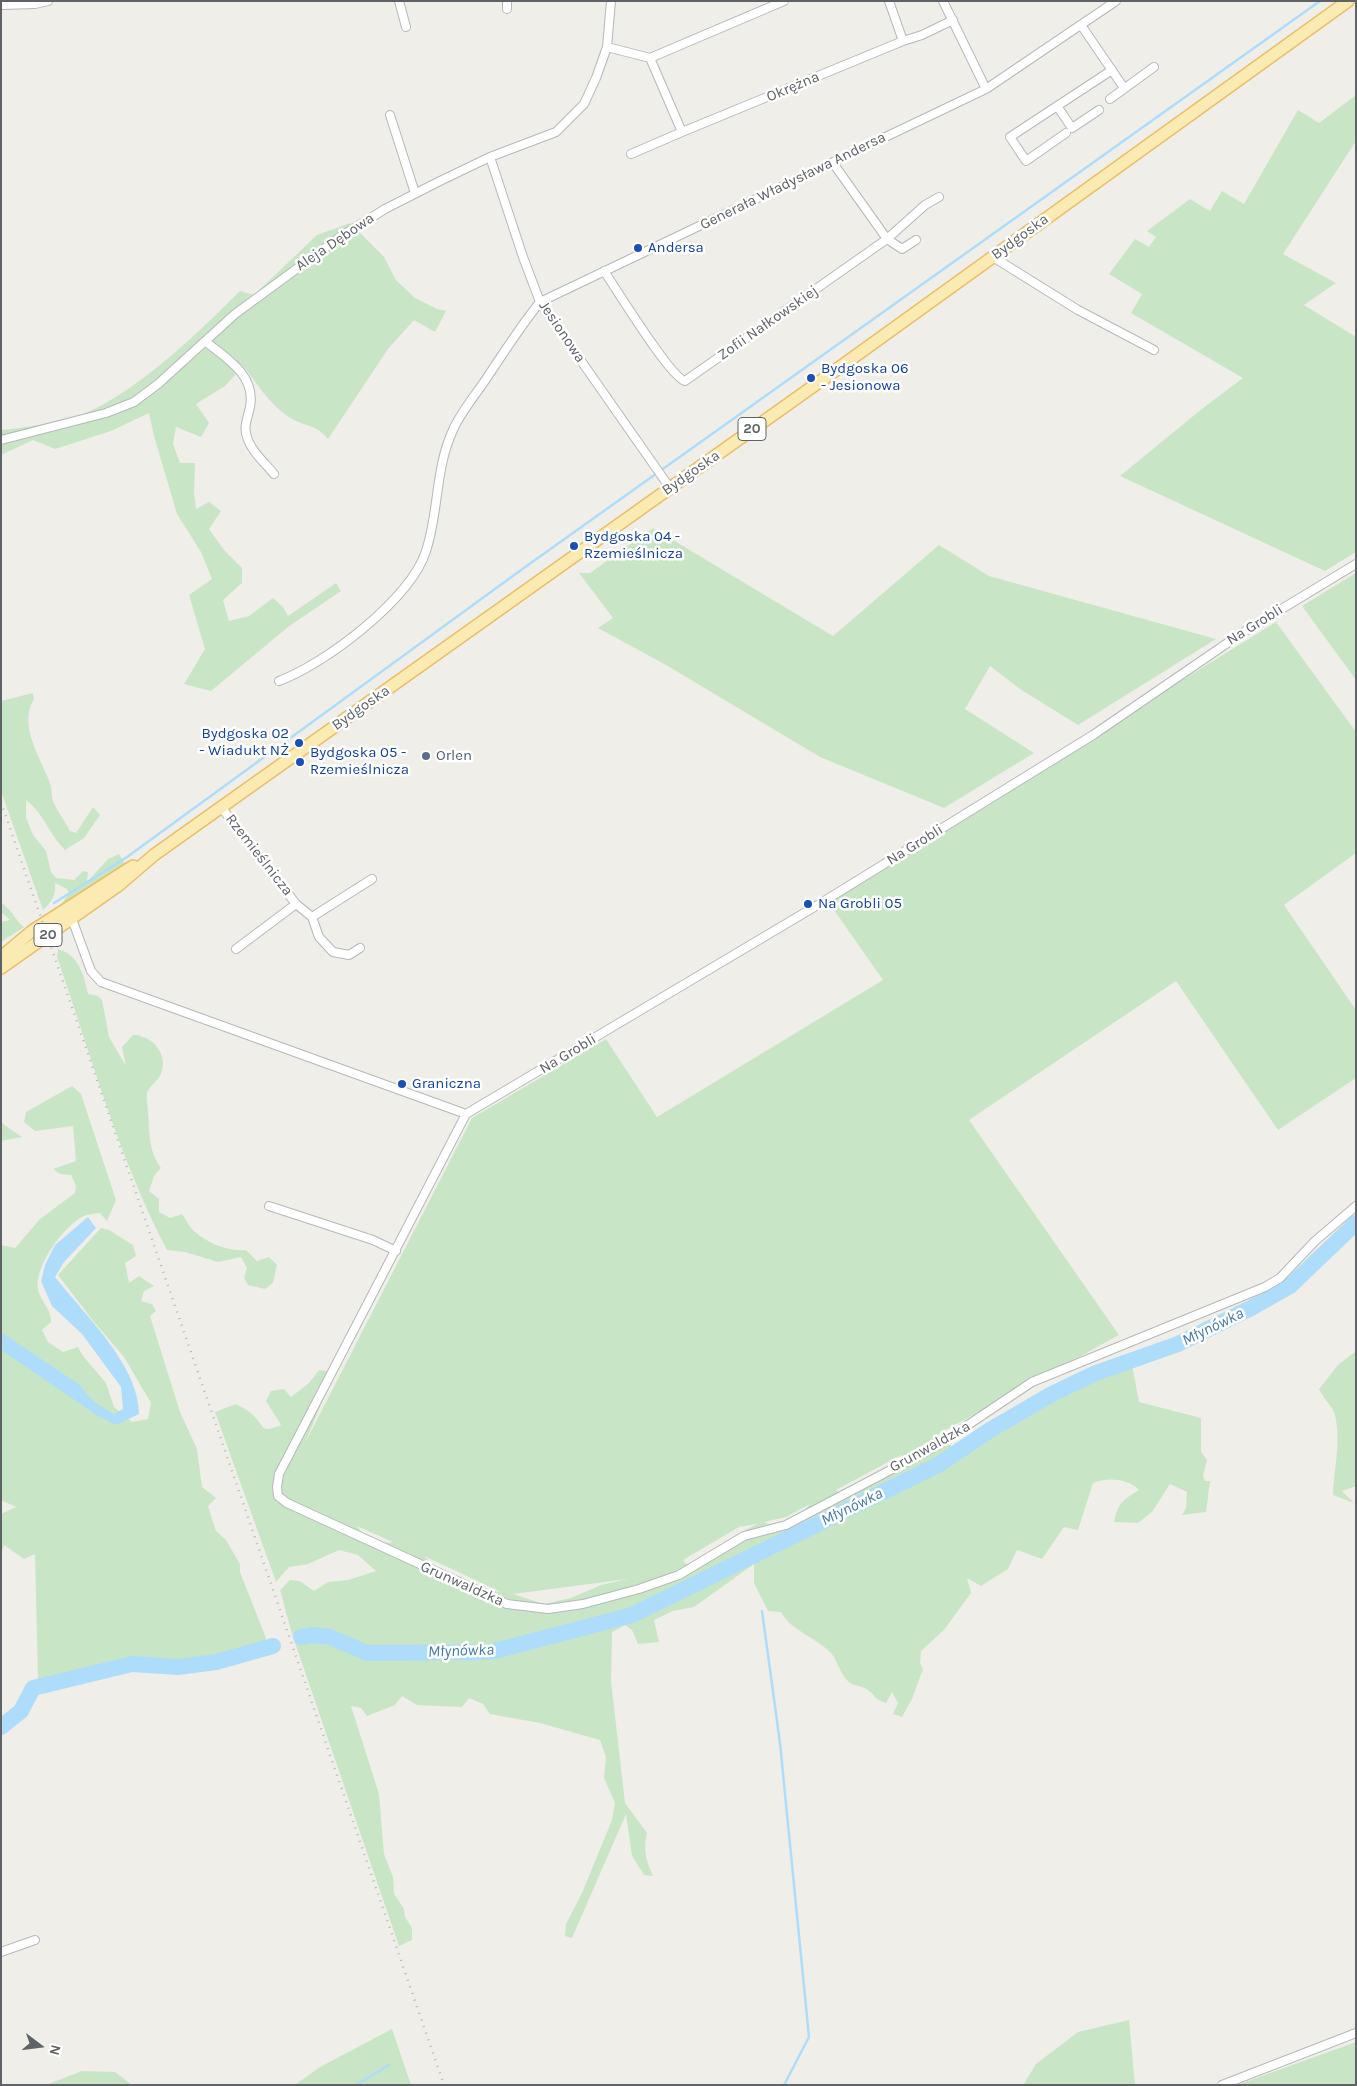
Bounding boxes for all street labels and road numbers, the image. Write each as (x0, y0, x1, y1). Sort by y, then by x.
street label: Okrężna (764, 68, 822, 106)
street label: Generała Władysława Andersa (697, 128, 889, 234)
street label: Aleja Dębowa (292, 209, 378, 275)
street label: Bydgoska (988, 210, 1052, 264)
street label: Zofii Nałkowskiej (714, 282, 822, 364)
street label: Jesionowa (535, 298, 589, 366)
road number: 20 (738, 418, 766, 440)
street label: Bydgoska (659, 447, 723, 499)
street label: Na Grobli (1224, 601, 1286, 649)
street label: Bydgoska (329, 682, 393, 734)
street label: Rzemieślnicza (221, 810, 297, 900)
street label: Na Grobli (884, 821, 946, 869)
road number: 20 (34, 924, 62, 946)
street label: Na Grobli (536, 1030, 600, 1078)
street label: Grunwaldzka (887, 1417, 973, 1477)
street label: Grunwaldzka (418, 1558, 506, 1610)

